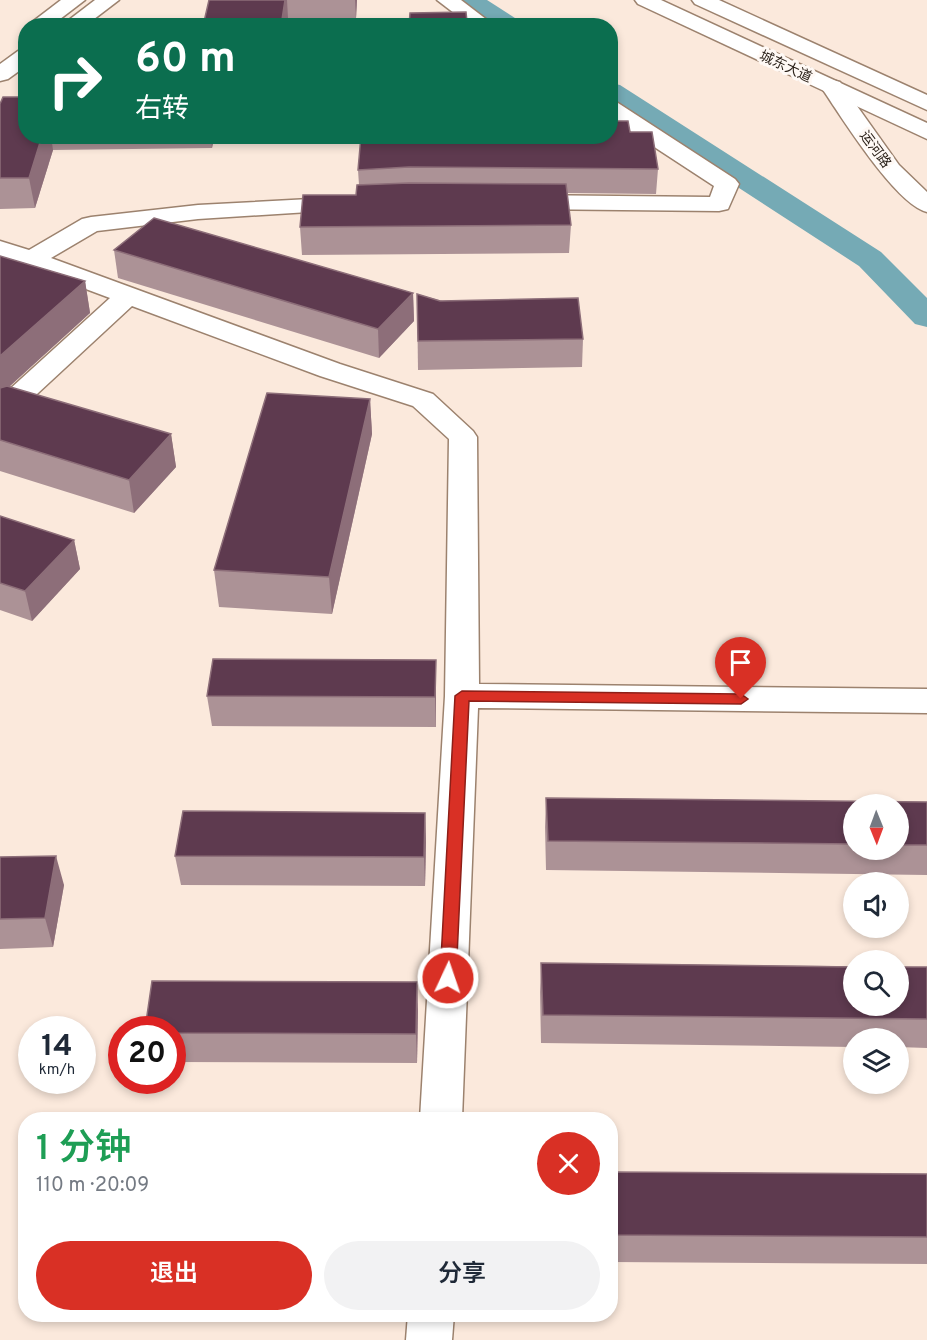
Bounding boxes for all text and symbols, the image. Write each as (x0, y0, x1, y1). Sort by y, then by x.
text: 60 m (135, 34, 236, 87)
icon: right (36, 42, 114, 120)
street label: 城东大道 (756, 48, 814, 87)
text: 右转 (135, 93, 189, 127)
street label: 运河路 (856, 128, 894, 172)
pin (715, 637, 766, 699)
icon: arrive (724, 646, 757, 679)
north arrow (843, 794, 909, 860)
map controls (843, 794, 909, 1094)
button: sound (843, 872, 909, 938)
position arrow (416, 946, 480, 1010)
button: search (843, 950, 909, 1016)
speed limit sign: 20 (108, 1016, 186, 1094)
button: layers (843, 1028, 909, 1094)
text: 14 (41, 1029, 73, 1066)
text: km/h (39, 1061, 75, 1080)
text: 1 分钟 (36, 1127, 131, 1173)
button: close (537, 1132, 600, 1195)
text: 110 m · 20:09 (36, 1173, 149, 1199)
button: 退出 (36, 1241, 312, 1310)
button: 分享 (324, 1241, 600, 1310)

